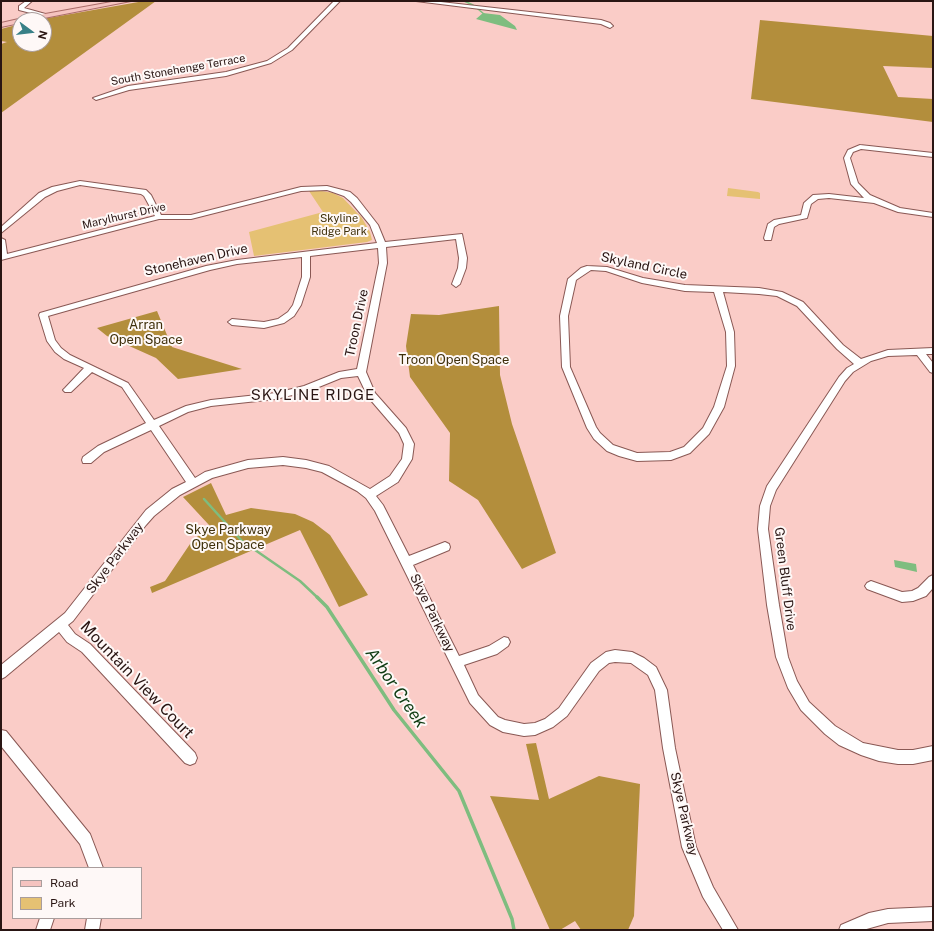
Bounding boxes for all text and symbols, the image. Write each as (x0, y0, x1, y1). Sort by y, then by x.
north arrow (12, 12, 52, 52)
text: N (36, 29, 50, 41)
street label: South Stonehenge Terrace (110, 52, 246, 88)
street label: Marylhurst Drive (81, 200, 167, 232)
park label: Skyline Ridge Park (311, 212, 367, 238)
street label: Stonehaven Drive (143, 241, 249, 279)
street label: Skyland Circle (599, 249, 689, 283)
street label: Troon Drive (342, 288, 372, 358)
park label: Arran Open Space (109, 317, 183, 348)
park label: Troon Open Space (399, 352, 509, 368)
district label: SKYLINE RIDGE (251, 386, 375, 404)
street label: Skye Parkway (83, 519, 147, 597)
park label: Skye Parkway Open Space (185, 522, 271, 553)
street label: Green Bluff Drive (771, 526, 799, 632)
street label: Skye Parkway (406, 571, 458, 655)
street label: Mountain View Court (76, 617, 198, 743)
water label: Arbor Creek (361, 644, 431, 732)
street label: Skye Parkway (667, 771, 701, 857)
legend (12, 867, 142, 919)
text: Road (50, 876, 78, 890)
text: Park (50, 896, 76, 910)

